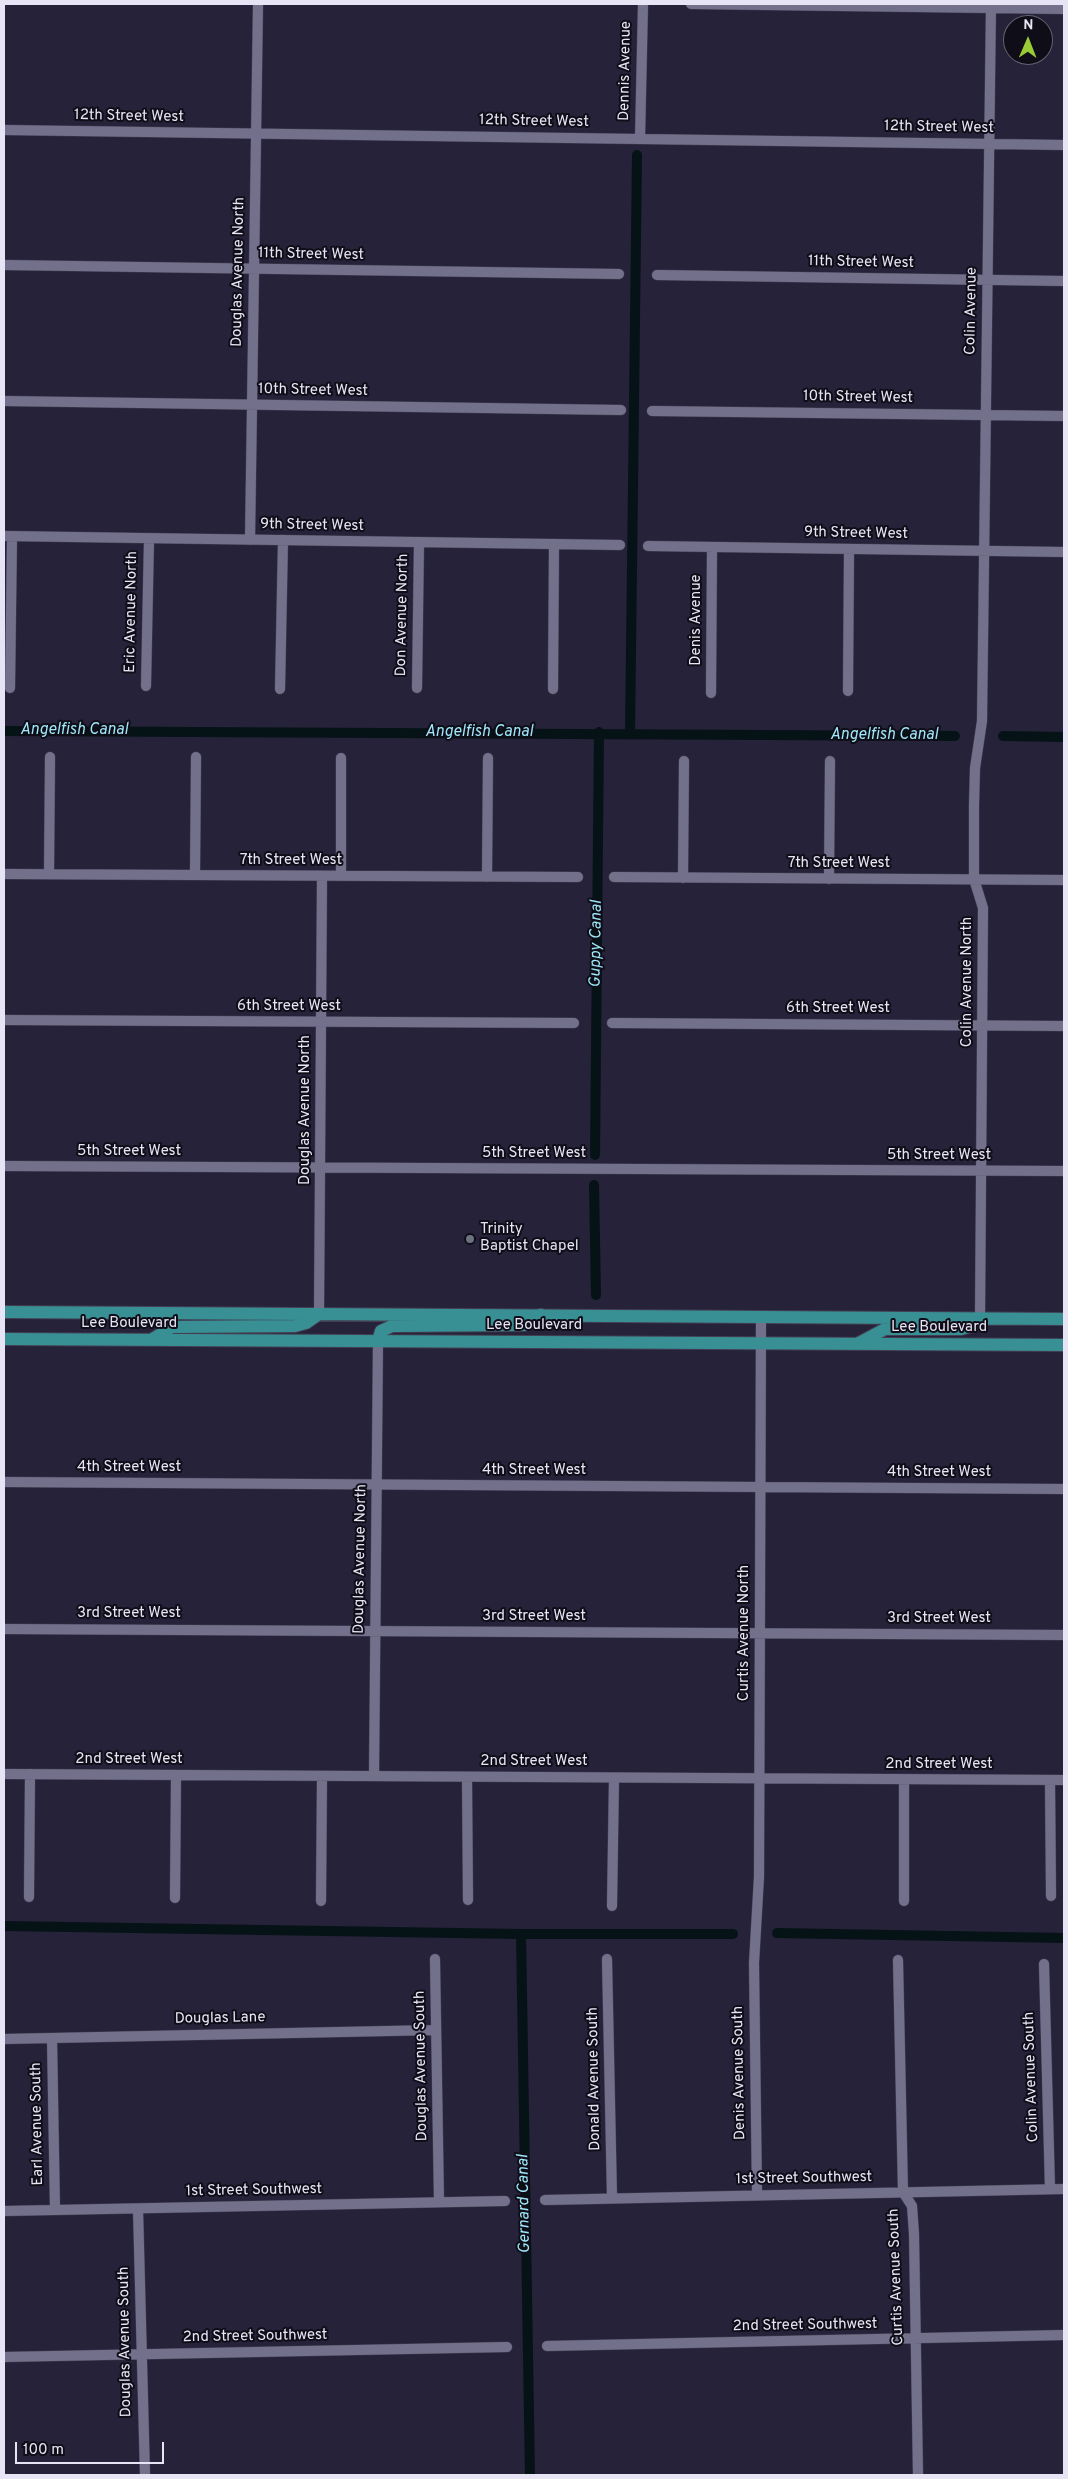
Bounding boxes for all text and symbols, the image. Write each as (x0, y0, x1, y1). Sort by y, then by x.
north arrow (1003, 15, 1053, 65)
text: N (1023, 17, 1033, 34)
street label: Dennis Avenue (616, 21, 636, 121)
street label: 12th Street West (74, 107, 184, 127)
street label: 12th Street West (479, 112, 589, 132)
street label: 12th Street West (884, 118, 994, 138)
street label: Douglas Avenue North (229, 197, 249, 347)
street label: 11th Street West (258, 245, 364, 265)
street label: 11th Street West (808, 253, 914, 273)
street label: Colin Avenue (962, 267, 982, 355)
street label: 10th Street West (258, 381, 368, 401)
street label: 10th Street West (803, 388, 913, 408)
street label: 9th Street West (260, 516, 364, 536)
street label: 9th Street West (804, 524, 908, 544)
street label: Eric Avenue North (122, 551, 142, 673)
street label: Don Avenue North (393, 553, 413, 677)
street label: Denis Avenue (688, 574, 706, 666)
water label: Angelfish Canal (20, 721, 128, 741)
water label: Angelfish Canal (425, 723, 533, 743)
water label: Angelfish Canal (830, 726, 938, 746)
street label: 7th Street West (240, 852, 342, 870)
street label: 7th Street West (788, 855, 890, 873)
water label: Guppy Canal (587, 900, 607, 988)
street label: Colin Avenue North (959, 917, 977, 1047)
street label: 6th Street West (237, 998, 341, 1016)
street label: 6th Street West (786, 1000, 890, 1018)
street label: Douglas Avenue North (297, 1035, 315, 1185)
street label: 5th Street West (77, 1143, 181, 1161)
street label: 5th Street West (482, 1145, 586, 1163)
street label: 5th Street West (887, 1147, 991, 1165)
place label: Trinity Baptist Chapel (480, 1221, 579, 1256)
marker: Trinity Baptist Chapel (464, 1233, 476, 1245)
street label: Lee Boulevard (81, 1315, 177, 1333)
street label: Lee Boulevard (486, 1317, 582, 1335)
street label: Lee Boulevard (891, 1319, 987, 1337)
street label: 4th Street West (77, 1459, 181, 1477)
street label: 4th Street West (482, 1462, 586, 1480)
street label: 4th Street West (887, 1464, 991, 1482)
street label: Douglas Avenue North (351, 1484, 371, 1634)
street label: Curtis Avenue North (736, 1565, 754, 1701)
street label: 3rd Street West (77, 1605, 181, 1623)
street label: 3rd Street West (482, 1608, 586, 1626)
street label: 3rd Street West (887, 1610, 991, 1628)
street label: 2nd Street West (75, 1751, 183, 1769)
street label: 2nd Street West (480, 1753, 588, 1771)
street label: 2nd Street West (885, 1756, 993, 1774)
street label: Douglas Avenue South (412, 1991, 432, 2141)
street label: Denis Avenue South (730, 2006, 750, 2140)
street label: Donald Avenue South (585, 2007, 605, 2151)
street label: Douglas Lane (174, 2009, 266, 2029)
street label: Colin Avenue South (1021, 2011, 1043, 2143)
street label: Earl Avenue South (28, 2062, 48, 2186)
water label: Gernard Canal (515, 2154, 535, 2254)
street label: 1st Street Southwest (736, 2169, 872, 2189)
street label: 1st Street Southwest (186, 2181, 322, 2201)
street label: Curtis Avenue South (886, 2208, 908, 2346)
street label: Douglas Avenue South (116, 2267, 136, 2417)
street label: 2nd Street Southwest (732, 2316, 878, 2336)
street label: 2nd Street Southwest (182, 2327, 328, 2347)
scale bar (18, 2432, 166, 2464)
text: 100 m (23, 2441, 64, 2460)

